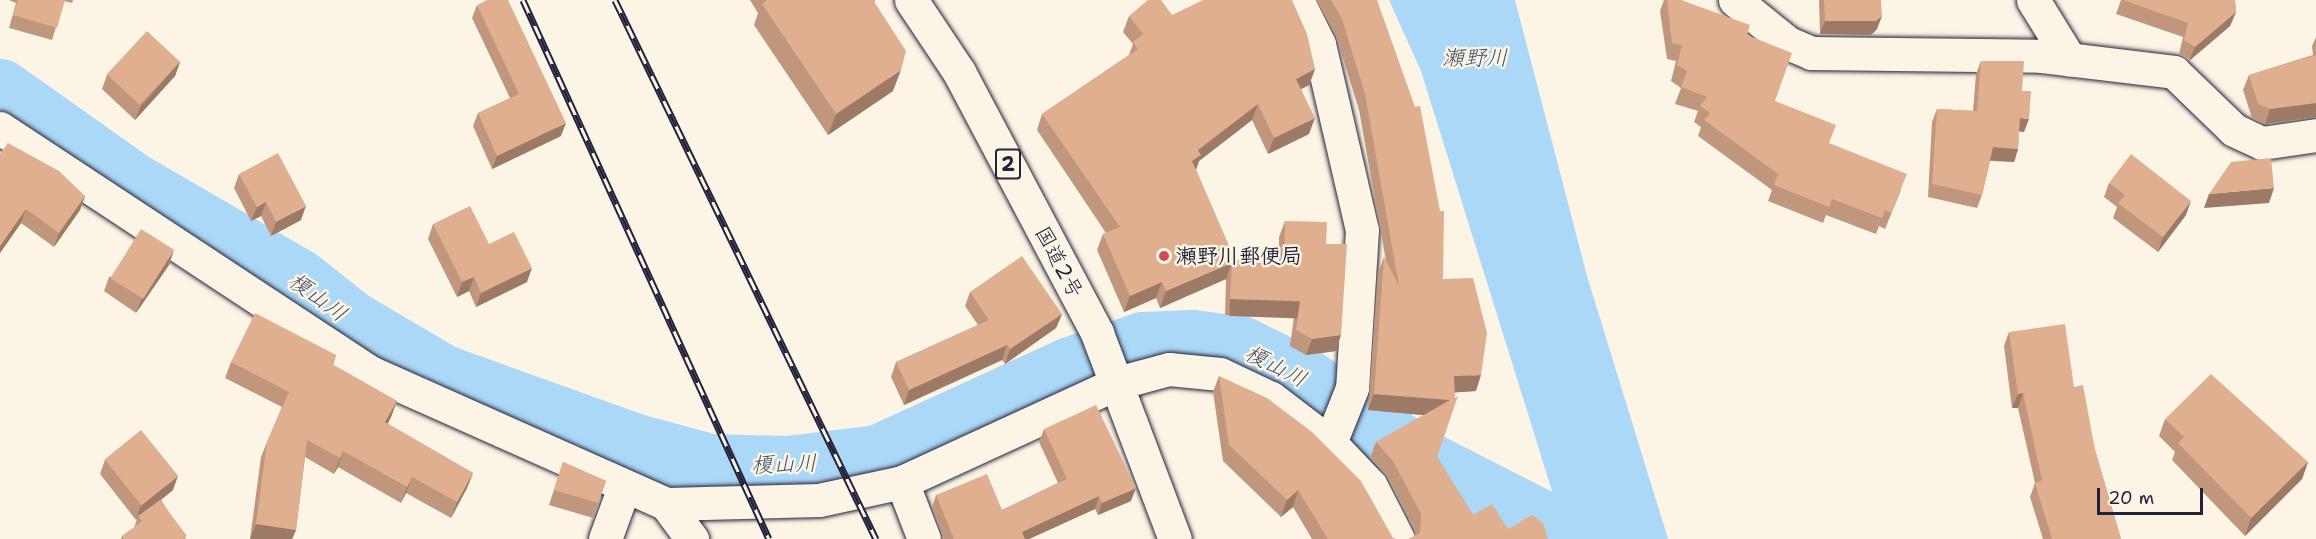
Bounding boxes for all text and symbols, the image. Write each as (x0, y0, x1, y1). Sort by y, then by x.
water label: 瀬野川 (1442, 45, 1508, 71)
road number: 2 (994, 147, 1022, 181)
street label: 国道2号 (1030, 222, 1088, 302)
place label: 瀬野川郵便局 (1176, 243, 1302, 269)
marker: 瀬野川郵便局 (1157, 249, 1171, 263)
water label: 榎山川 (284, 267, 352, 327)
water label: 榎山川 (1241, 339, 1311, 393)
water label: 榎山川 (751, 450, 817, 478)
scale bar (2100, 476, 2206, 514)
text: 20 m (2108, 486, 2154, 510)

